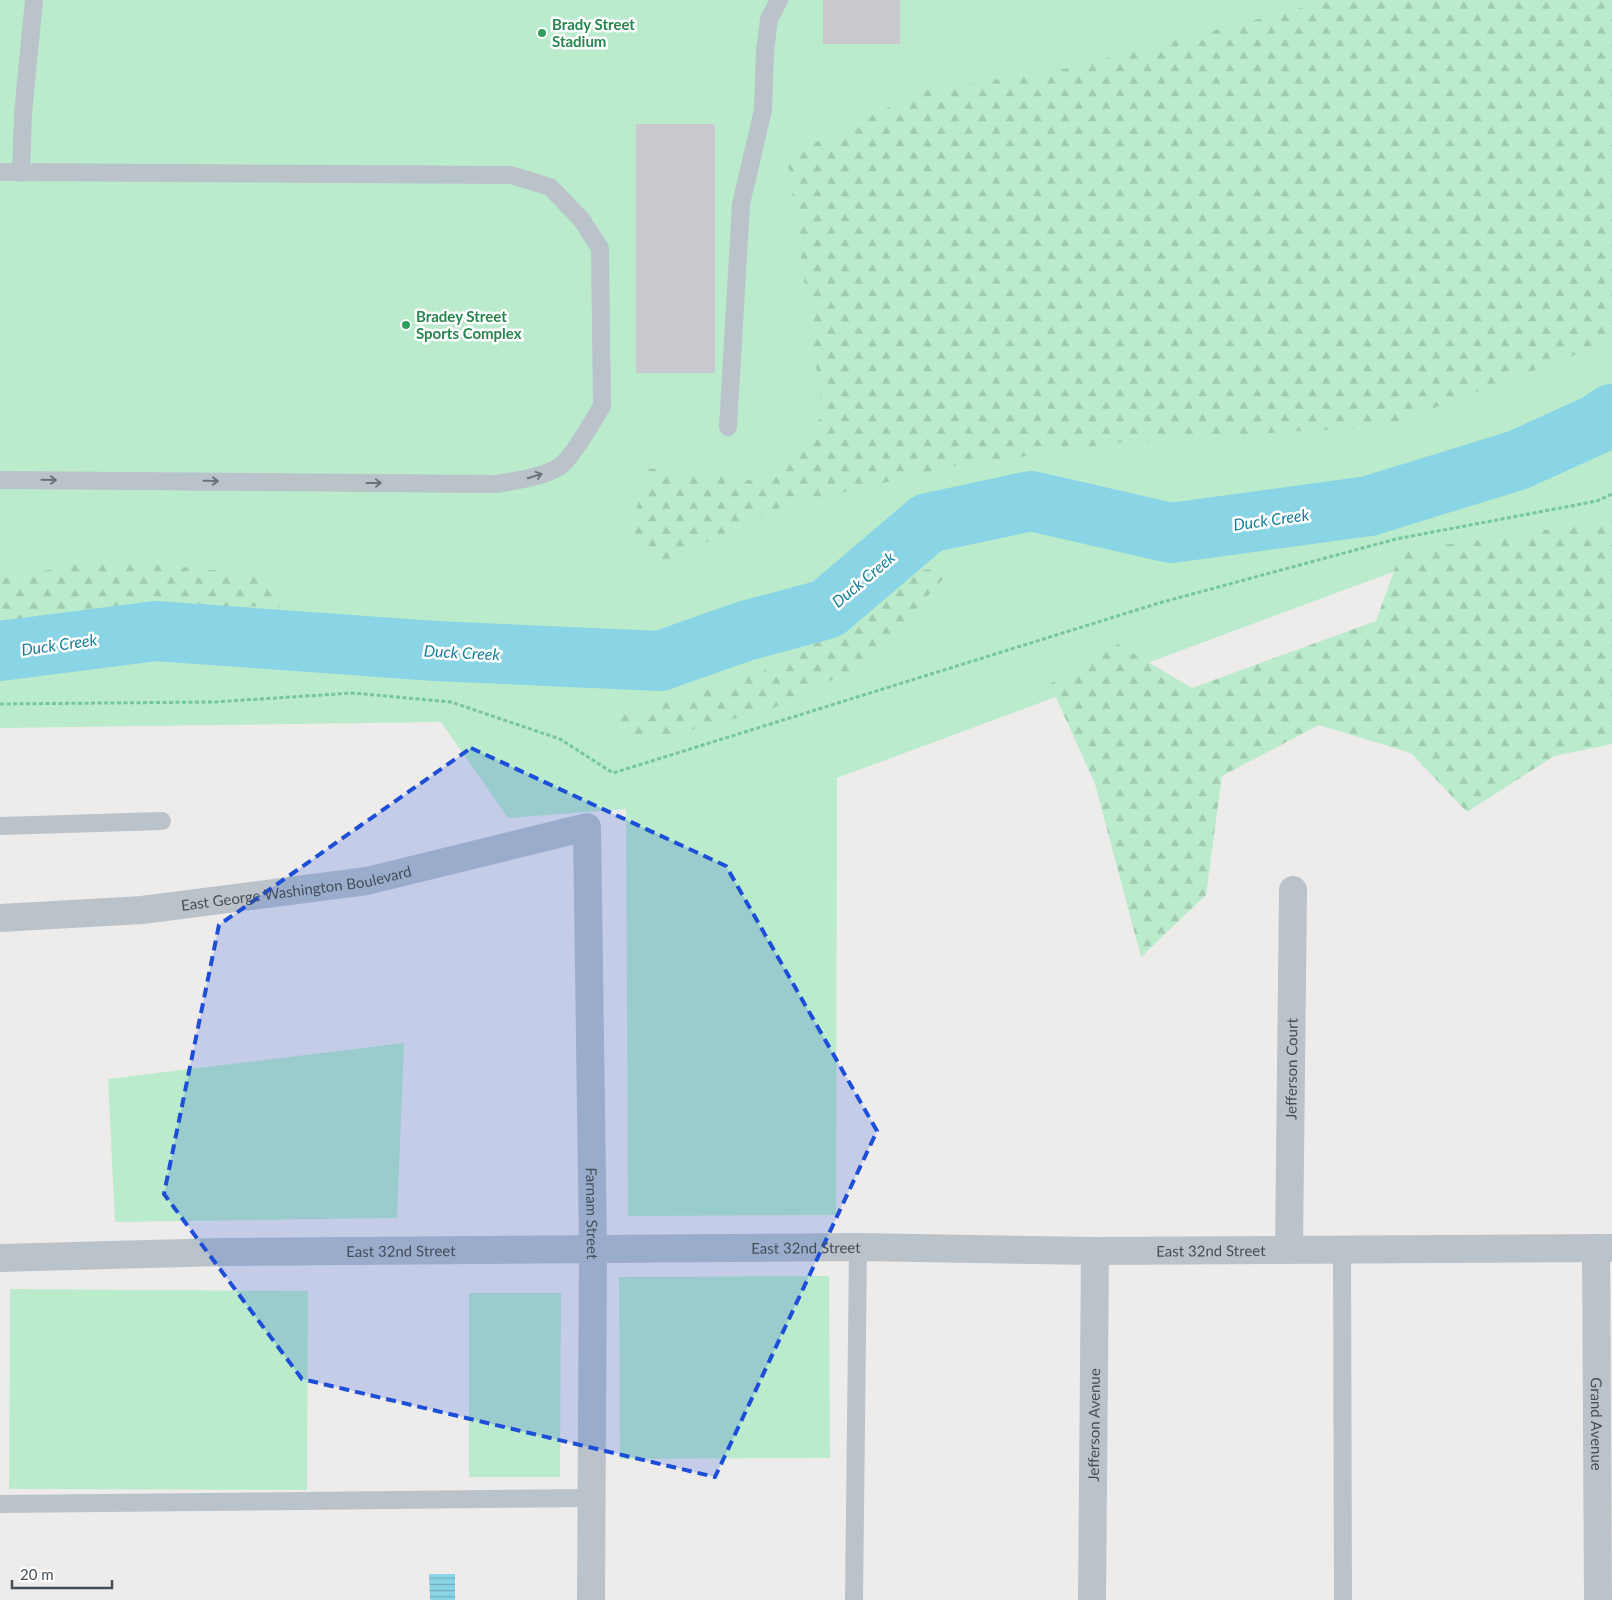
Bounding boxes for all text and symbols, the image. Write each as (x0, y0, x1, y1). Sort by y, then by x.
place label: Brady Street Stadium (552, 15, 635, 50)
marker: Brady Street Stadium (536, 27, 548, 39)
place label: Bradey Street Sports Complex (416, 307, 522, 342)
marker: Bradey Street Sports Complex (400, 319, 412, 331)
one-way arrow (527, 471, 543, 480)
one-way arrow (40, 475, 56, 485)
one-way arrow (203, 477, 219, 486)
one-way arrow (365, 478, 381, 488)
water label: Duck Creek (1232, 504, 1310, 534)
water label: Duck Creek (828, 547, 899, 611)
water label: Duck Creek (20, 629, 98, 659)
water label: Duck Creek (423, 641, 501, 664)
street label: East George Washington Boulevard (180, 861, 413, 914)
street label: Jefferson Court (1281, 1017, 1301, 1120)
street label: Farnam Street (583, 1167, 602, 1260)
street label: East 32nd Street (751, 1238, 861, 1257)
street label: East 32nd Street (346, 1241, 456, 1260)
street label: East 32nd Street (1156, 1241, 1266, 1260)
street label: Jefferson Avenue (1084, 1368, 1103, 1482)
street label: Grand Avenue (1588, 1377, 1606, 1471)
scale bar (12, 1558, 112, 1590)
text: 20 m (20, 1565, 54, 1583)

